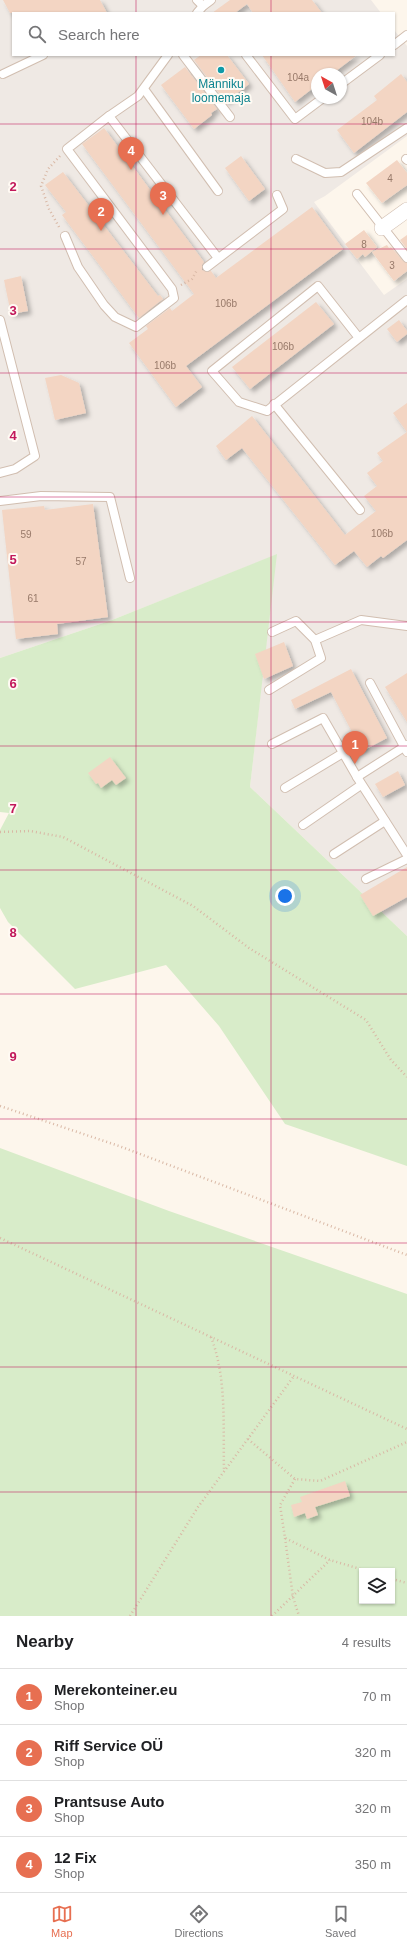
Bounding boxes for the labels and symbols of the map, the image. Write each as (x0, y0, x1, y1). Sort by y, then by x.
marker: Männiku loomemaja (216, 65, 226, 75)
north arrow (311, 68, 347, 104)
house number: 104a (287, 72, 310, 83)
place label: Männiku loomemaja (192, 77, 251, 105)
house number: 104b (361, 116, 384, 127)
pin: 4 (118, 137, 144, 170)
house number: 4 (387, 173, 393, 184)
text: 2 (9, 179, 17, 194)
pin: 3 (150, 182, 176, 215)
pin: 2 (88, 198, 114, 231)
house number: 8 (361, 239, 367, 250)
house number: 3 (389, 260, 395, 271)
house number: 106b (215, 298, 238, 309)
text: 3 (9, 303, 17, 318)
house number: 106b (272, 341, 295, 352)
house number: 106b (154, 360, 177, 371)
text: 4 (9, 428, 17, 443)
house number: 106b (371, 528, 394, 539)
house number: 59 (20, 529, 32, 540)
text: 5 (9, 552, 17, 567)
house number: 57 (75, 556, 87, 567)
house number: 61 (27, 593, 39, 604)
text: 6 (9, 676, 17, 691)
pin: 1 (342, 731, 368, 764)
text: 7 (9, 801, 17, 816)
your location (275, 886, 295, 906)
text: 8 (9, 925, 17, 940)
text: 9 (9, 1049, 17, 1064)

